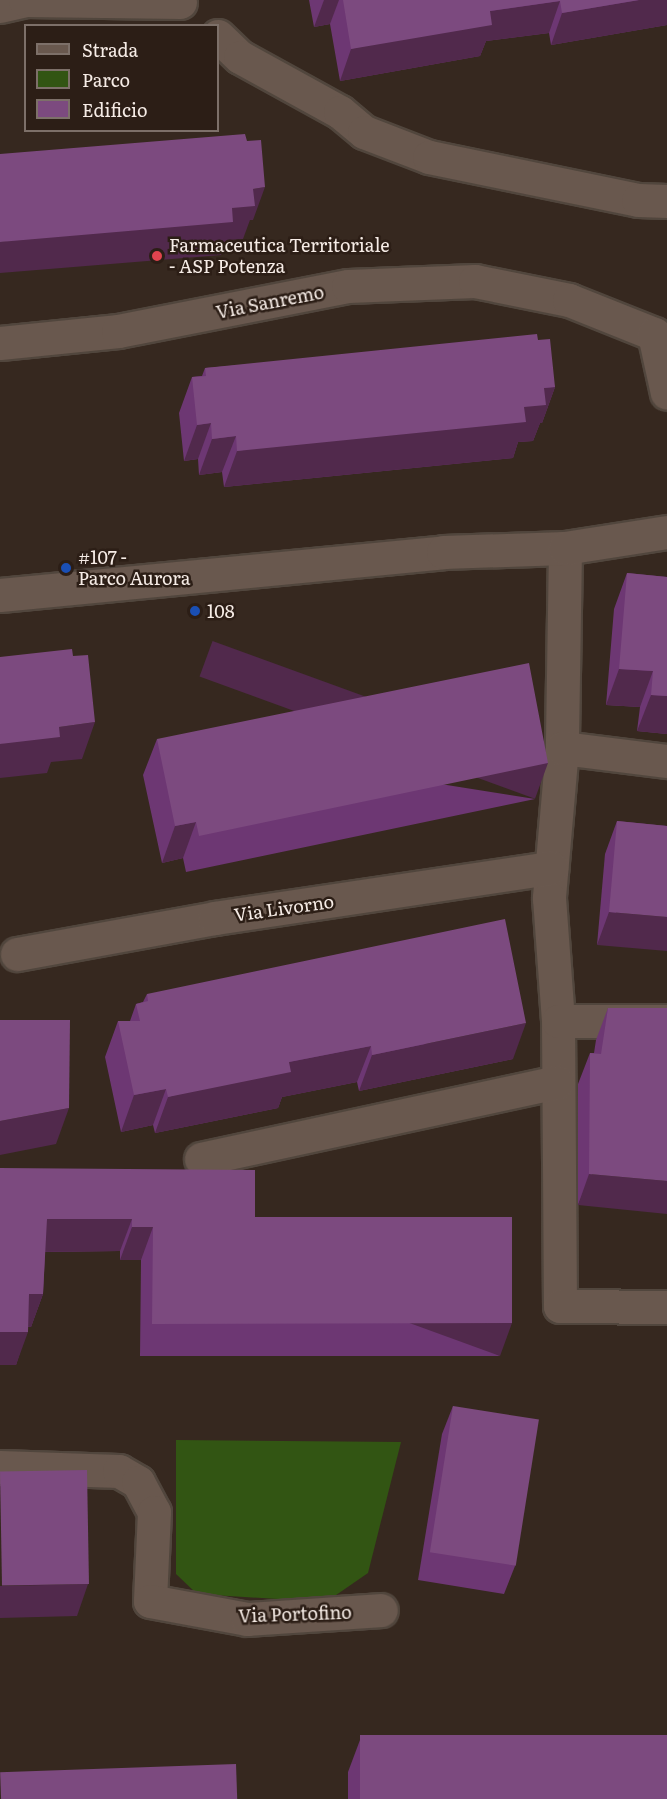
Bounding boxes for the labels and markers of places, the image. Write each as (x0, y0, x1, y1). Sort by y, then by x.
place label: Farmaceutica Territoriale - ASP Potenza (169, 235, 390, 278)
marker: Farmaceutica Territoriale - ASP Potenza (150, 249, 164, 263)
place label: #107 - Parco Aurora (78, 547, 191, 590)
marker: #107 - Parco Aurora (59, 561, 73, 575)
place label: 108 (207, 600, 235, 622)
marker: 108 (188, 604, 202, 618)

